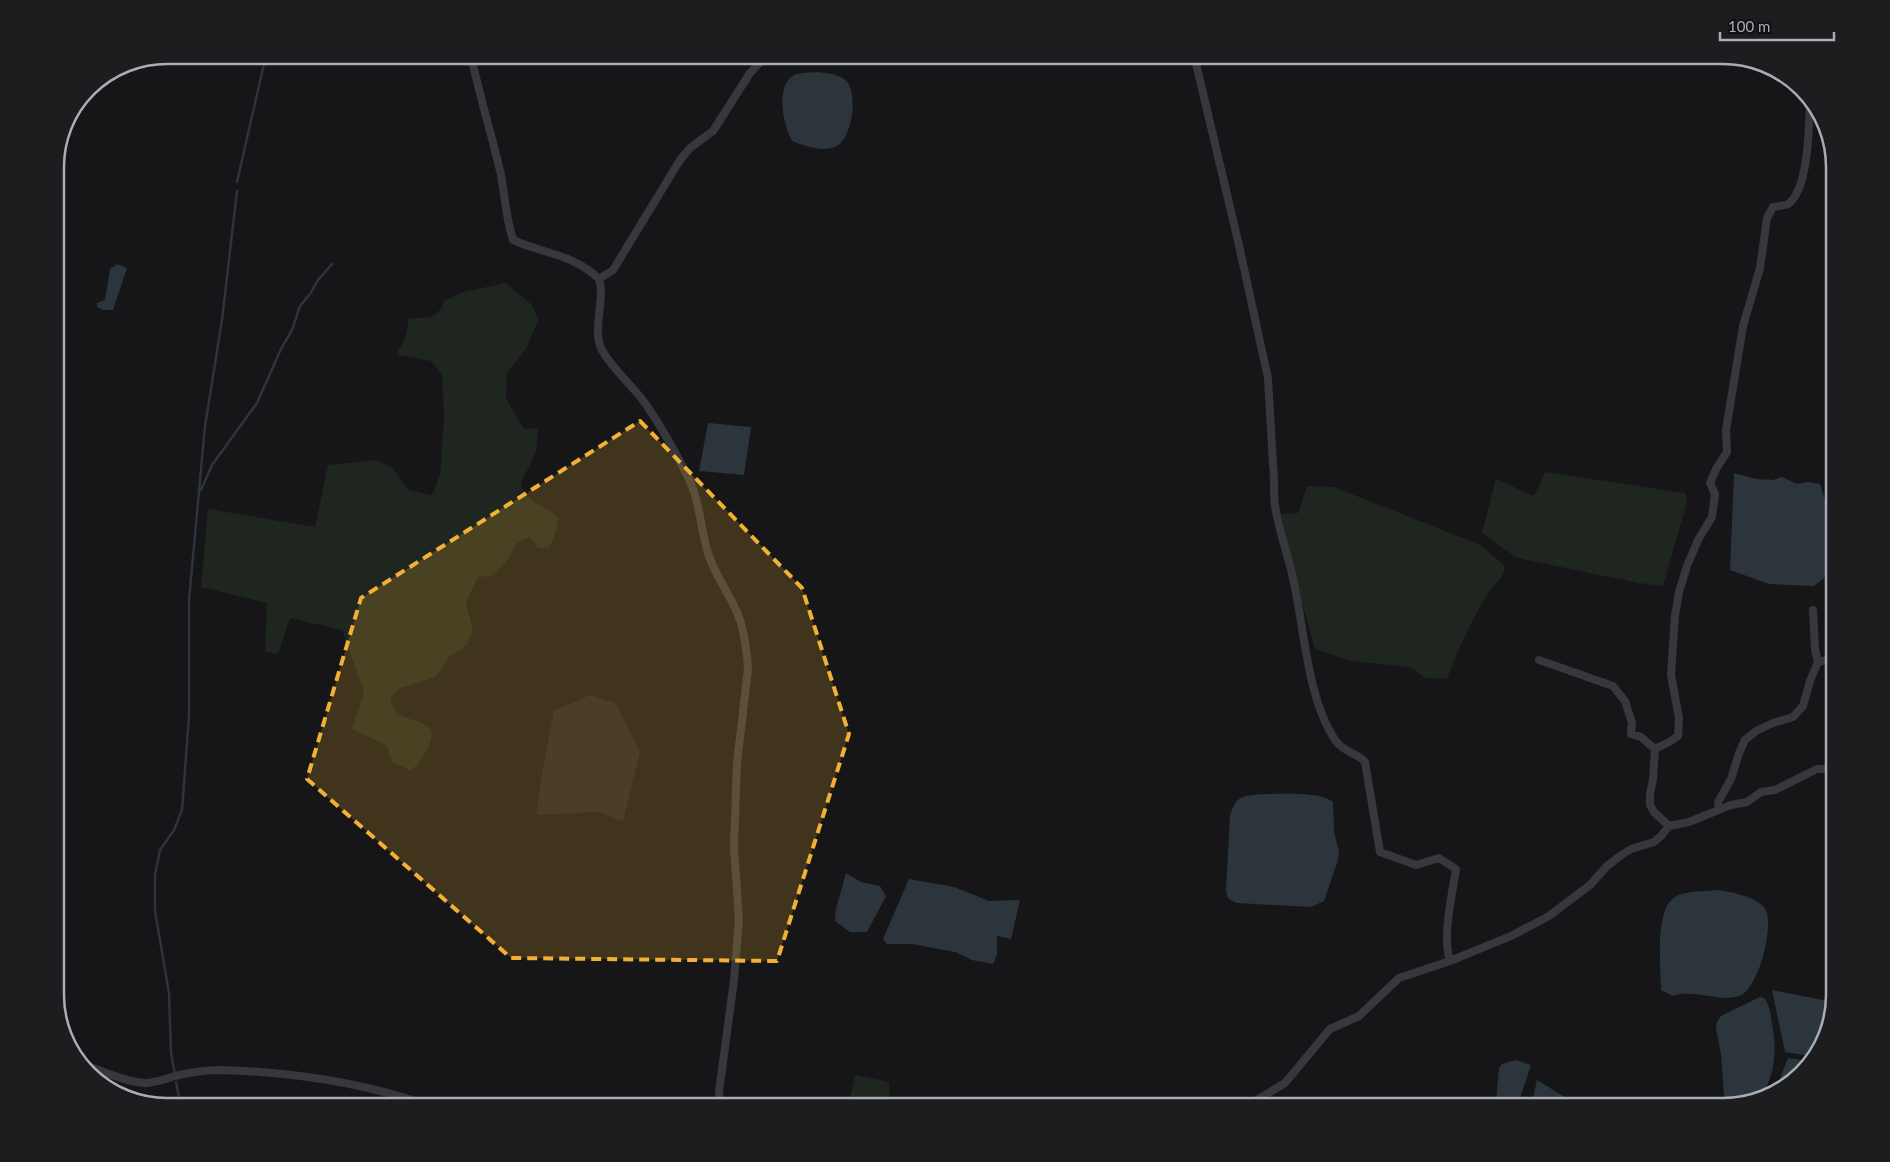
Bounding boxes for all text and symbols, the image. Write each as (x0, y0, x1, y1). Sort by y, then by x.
scale bar (1720, 10, 1834, 42)
text: 100 m (1728, 17, 1770, 35)

